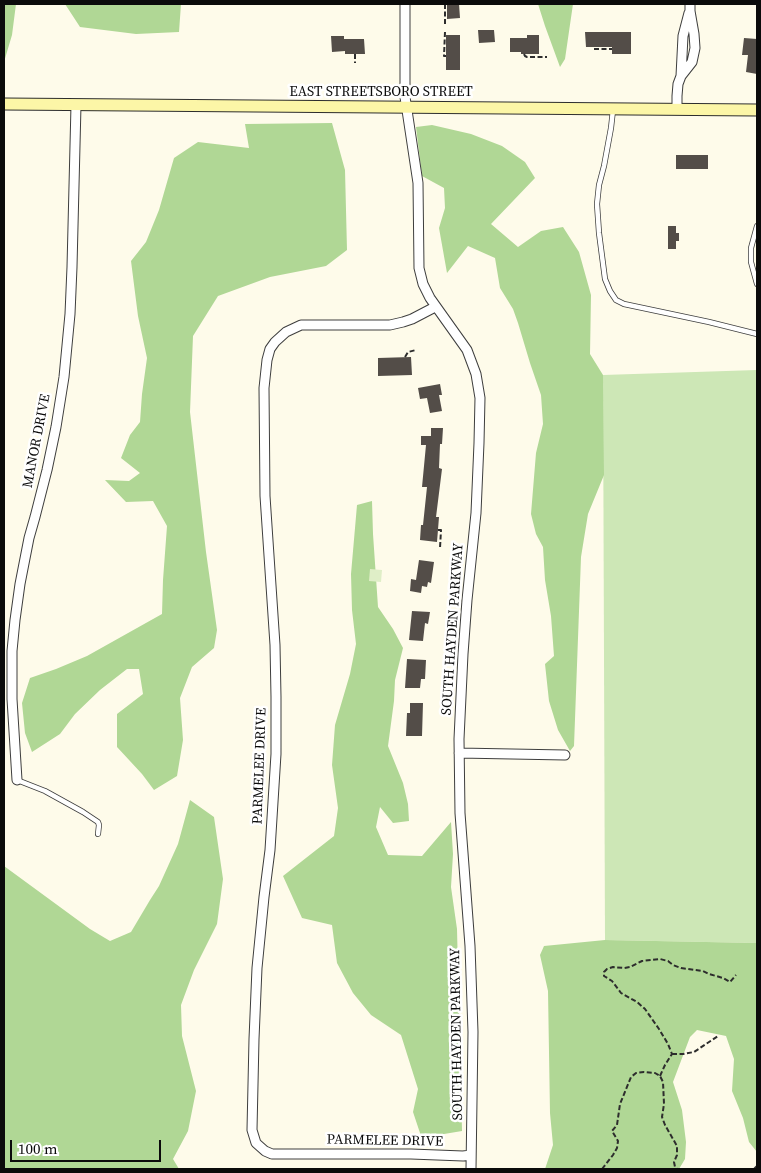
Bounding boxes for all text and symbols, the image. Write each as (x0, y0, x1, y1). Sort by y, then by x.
street label: EAST STREETSBORO STREET (289, 84, 473, 100)
street label: MANOR DRIVE (20, 393, 54, 489)
street label: SOUTH HAYDEN PARKWAY (439, 542, 467, 716)
street label: PARMELEE DRIVE (250, 707, 270, 825)
street label: SOUTH HAYDEN PARKWAY (447, 948, 467, 1120)
scale bar (12, 1130, 164, 1162)
street label: PARMELEE DRIVE (327, 1132, 443, 1150)
text: 100 m (18, 1138, 58, 1159)

